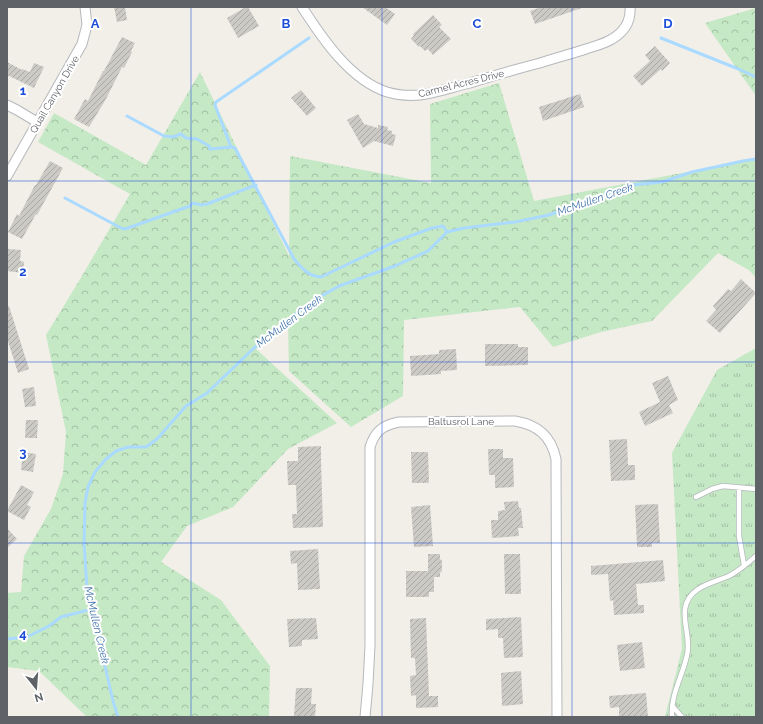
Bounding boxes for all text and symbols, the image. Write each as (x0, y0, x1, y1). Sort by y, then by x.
text: A (91, 16, 100, 31)
text: B (282, 16, 291, 31)
text: C (473, 16, 482, 31)
text: D (663, 16, 673, 31)
street label: Quail Canyon Drive (28, 54, 81, 135)
street label: Carmel Acres Drive (417, 67, 505, 99)
text: 1 (20, 83, 27, 98)
water label: McMullen Creek (555, 180, 635, 219)
text: 2 (19, 264, 27, 279)
water label: McMullen Creek (254, 292, 325, 351)
street label: Baltusrol Lane (428, 416, 494, 427)
text: 3 (19, 445, 27, 460)
water label: McMullen Creek (81, 585, 112, 665)
text: 4 (19, 626, 27, 641)
north arrow (16, 668, 56, 708)
text: N (33, 690, 45, 705)

